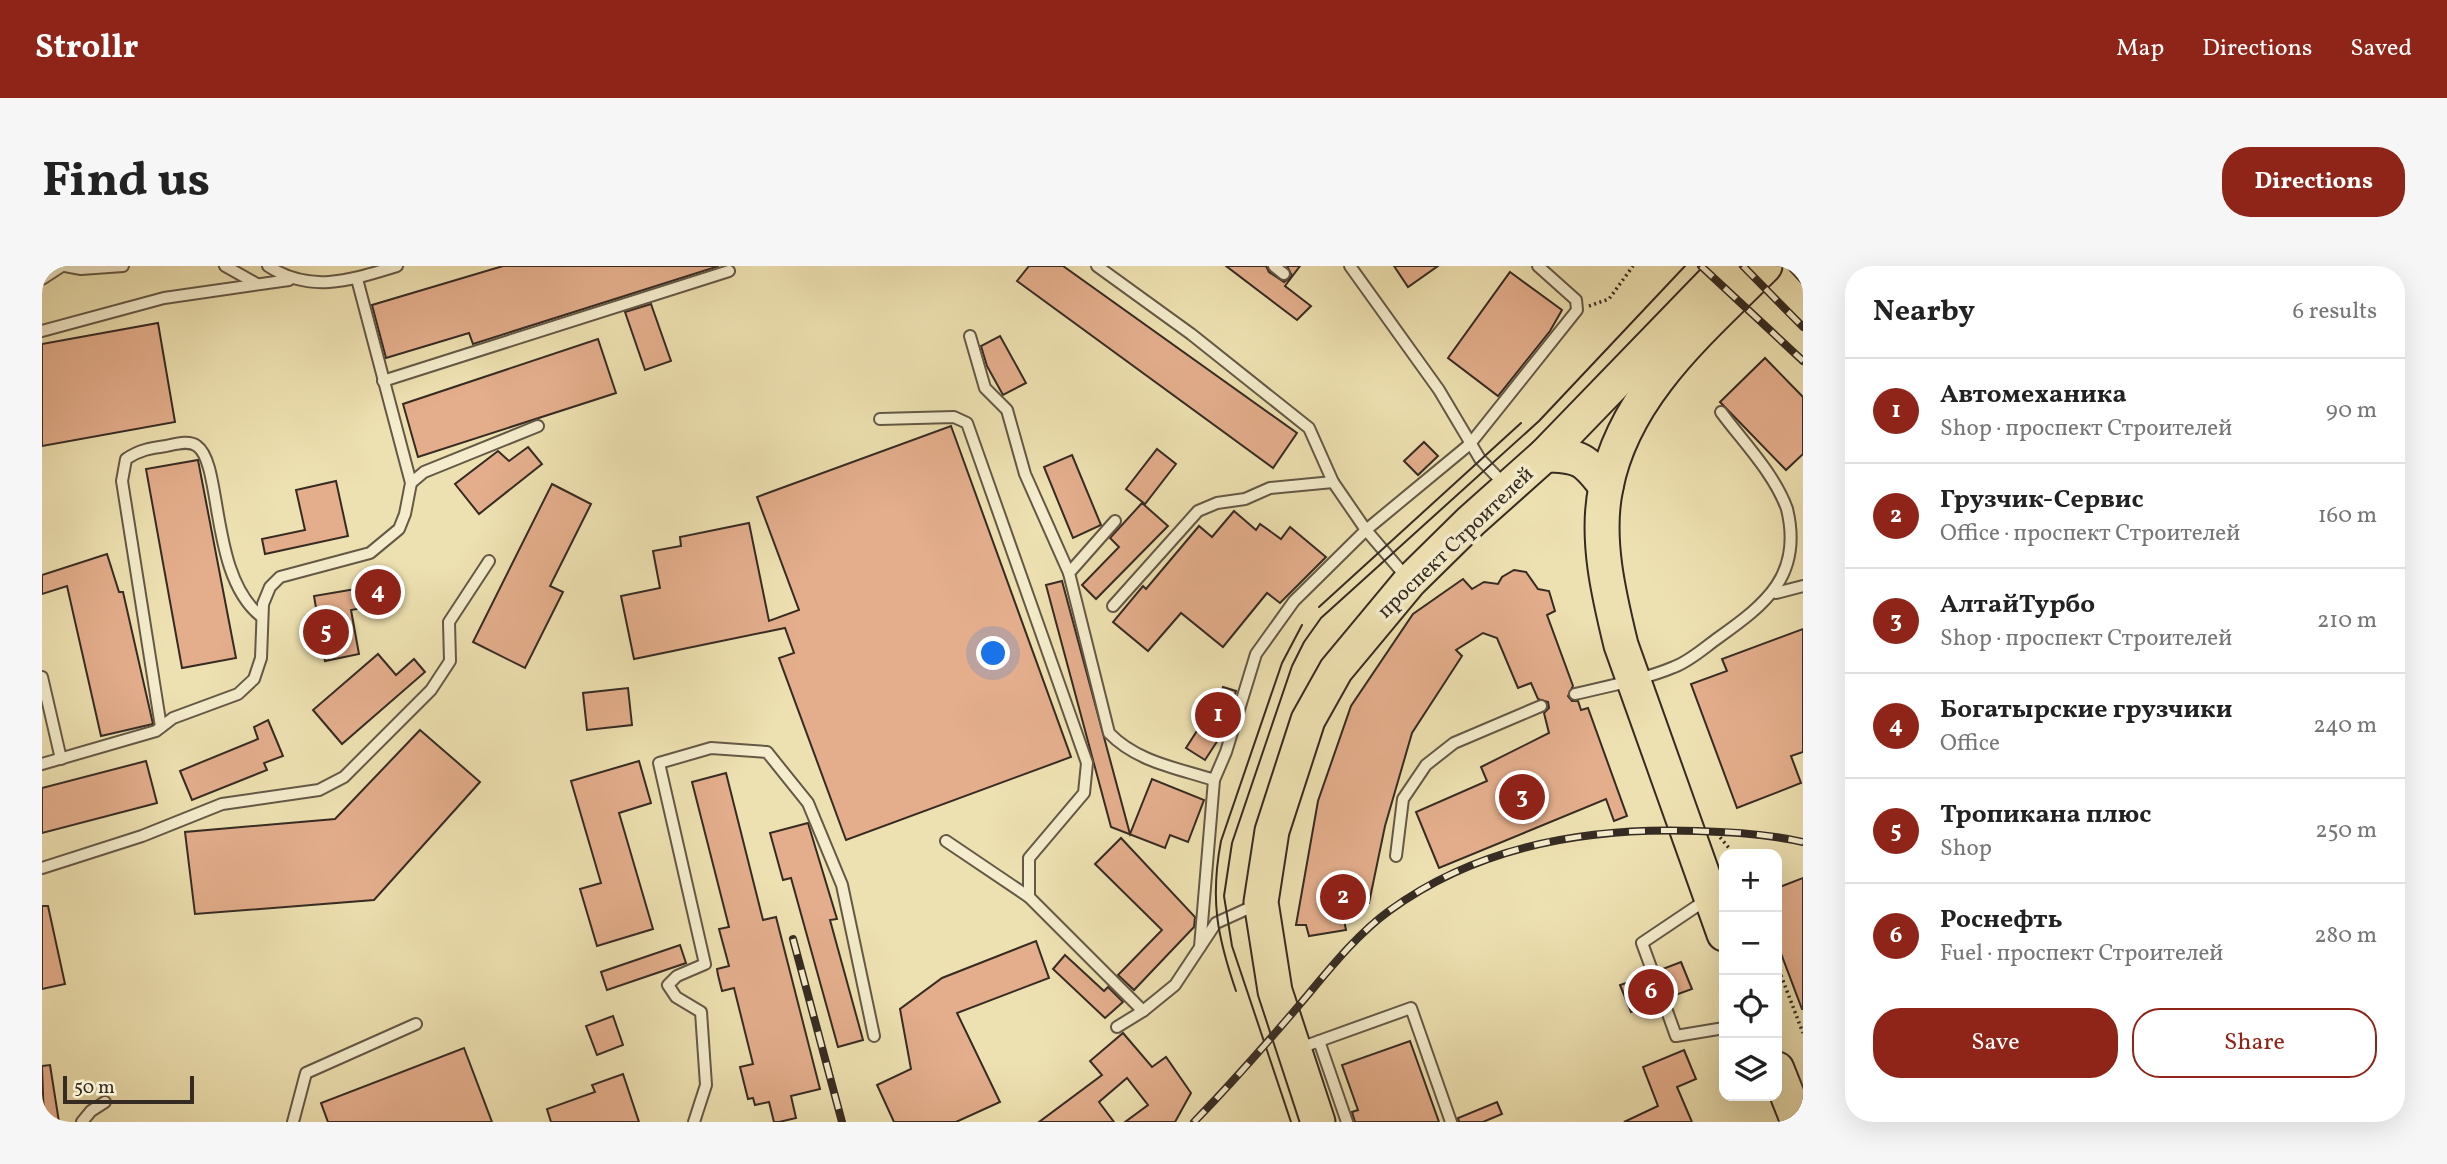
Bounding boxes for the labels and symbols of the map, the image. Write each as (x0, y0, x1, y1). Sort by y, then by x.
street label: проспект Строителей (1372, 461, 1541, 625)
pin: 4 (355, 566, 401, 618)
pin: 5 (303, 606, 349, 658)
your location (976, 636, 1010, 670)
pin: 1 (1195, 689, 1241, 741)
pin: 3 (1499, 771, 1545, 823)
pin: 2 (1320, 871, 1366, 923)
pin: 6 (1628, 966, 1674, 1018)
scale bar (63, 1073, 194, 1105)

